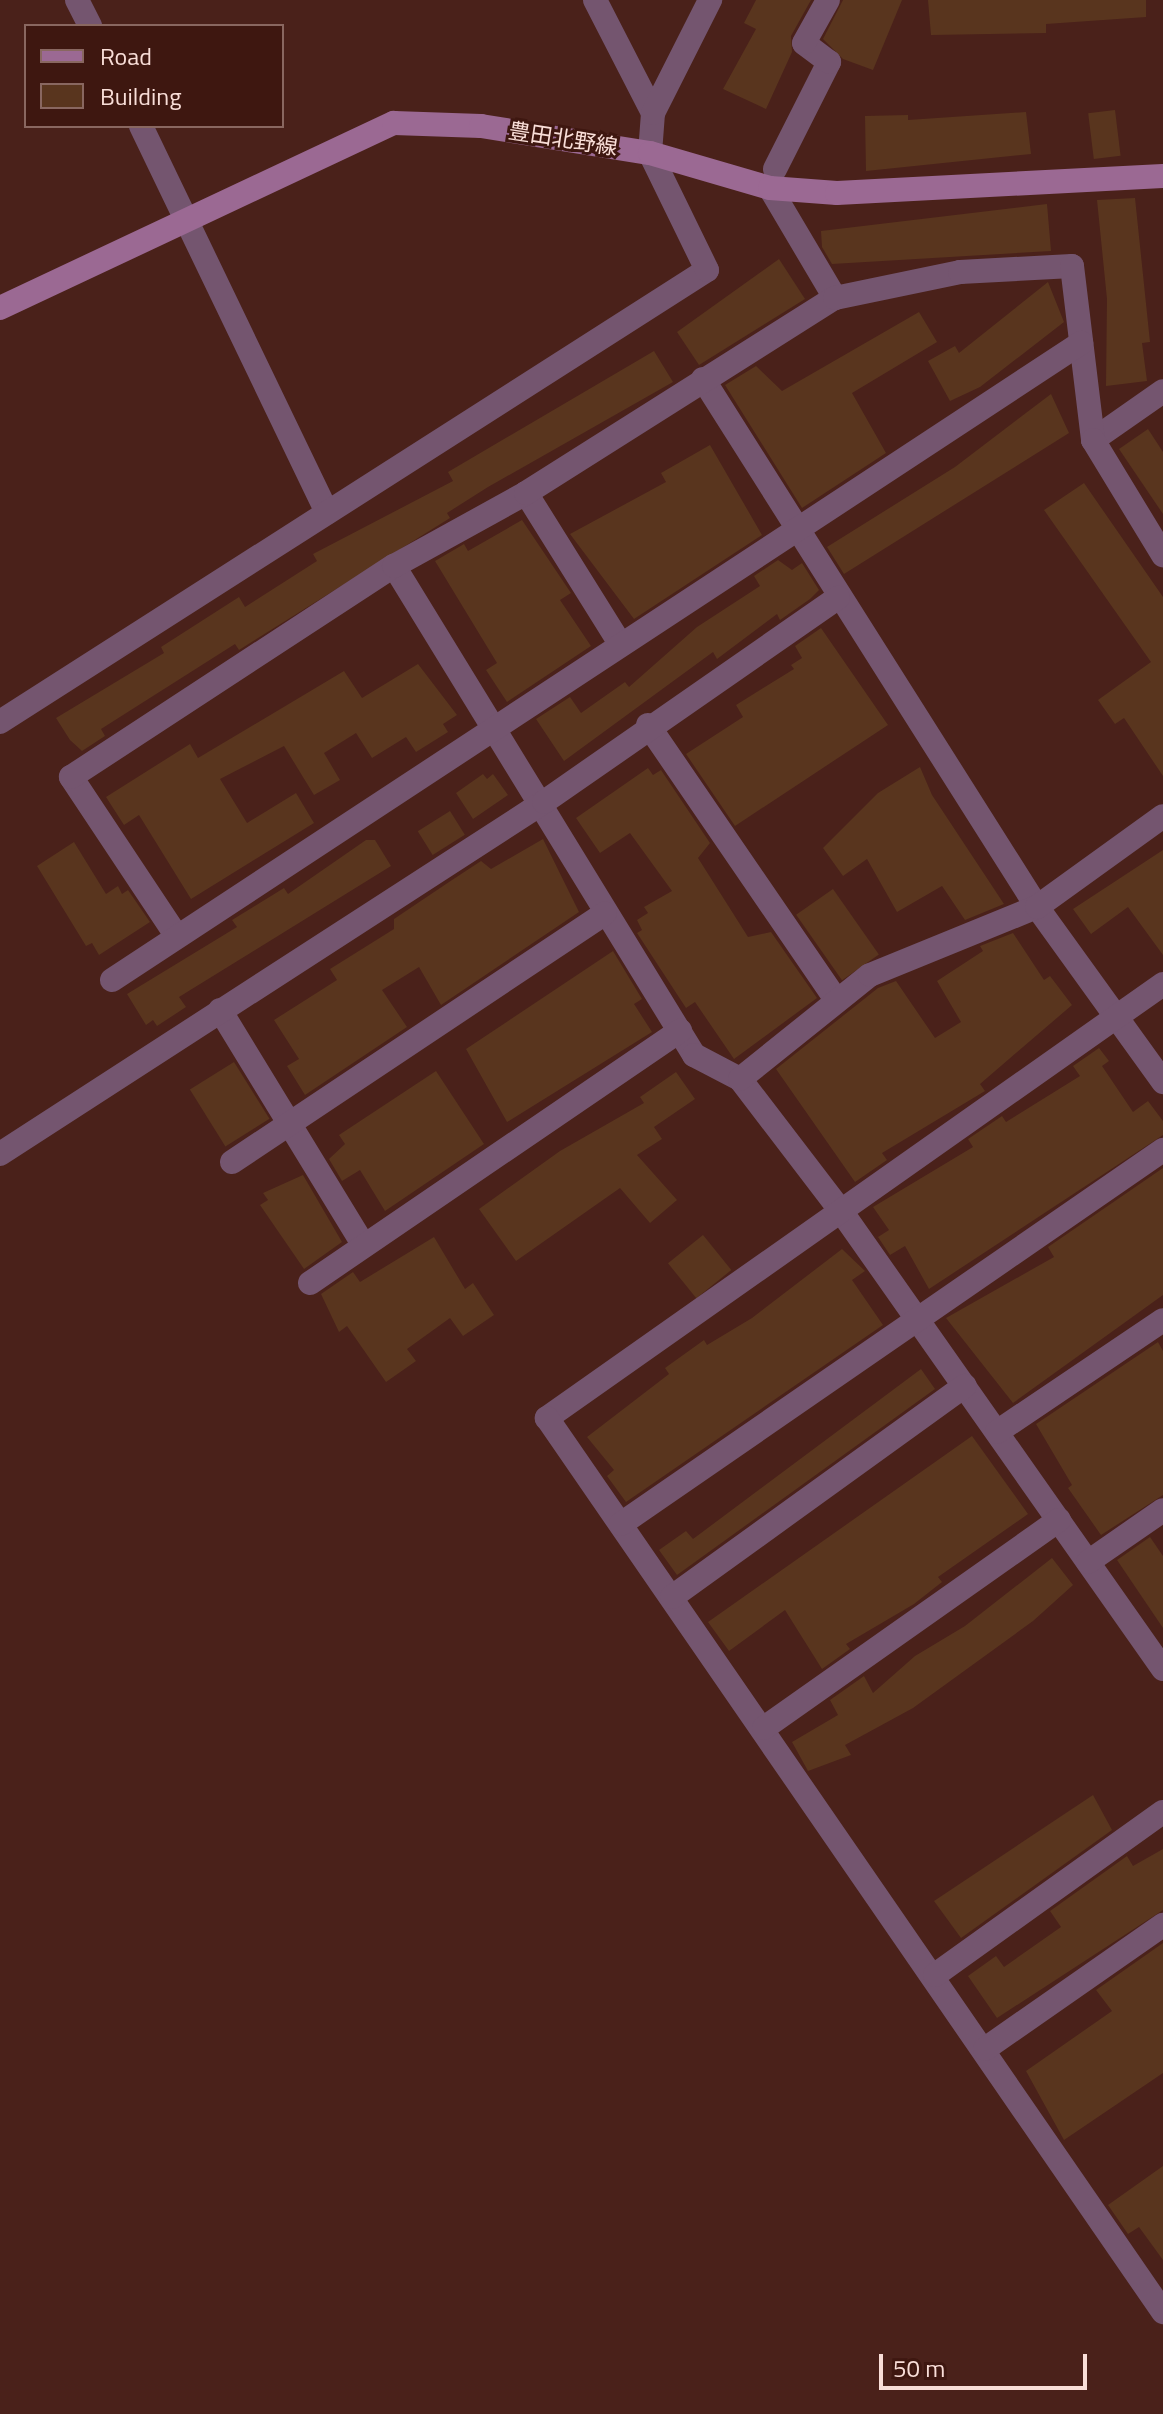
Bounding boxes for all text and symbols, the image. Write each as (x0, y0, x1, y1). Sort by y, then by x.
legend (24, 24, 284, 128)
text: Road (100, 38, 152, 74)
text: Building (100, 78, 182, 114)
street label: 豊田北野線 (507, 117, 619, 161)
scale bar (883, 2338, 1091, 2388)
text: 50 m (893, 2350, 945, 2386)

